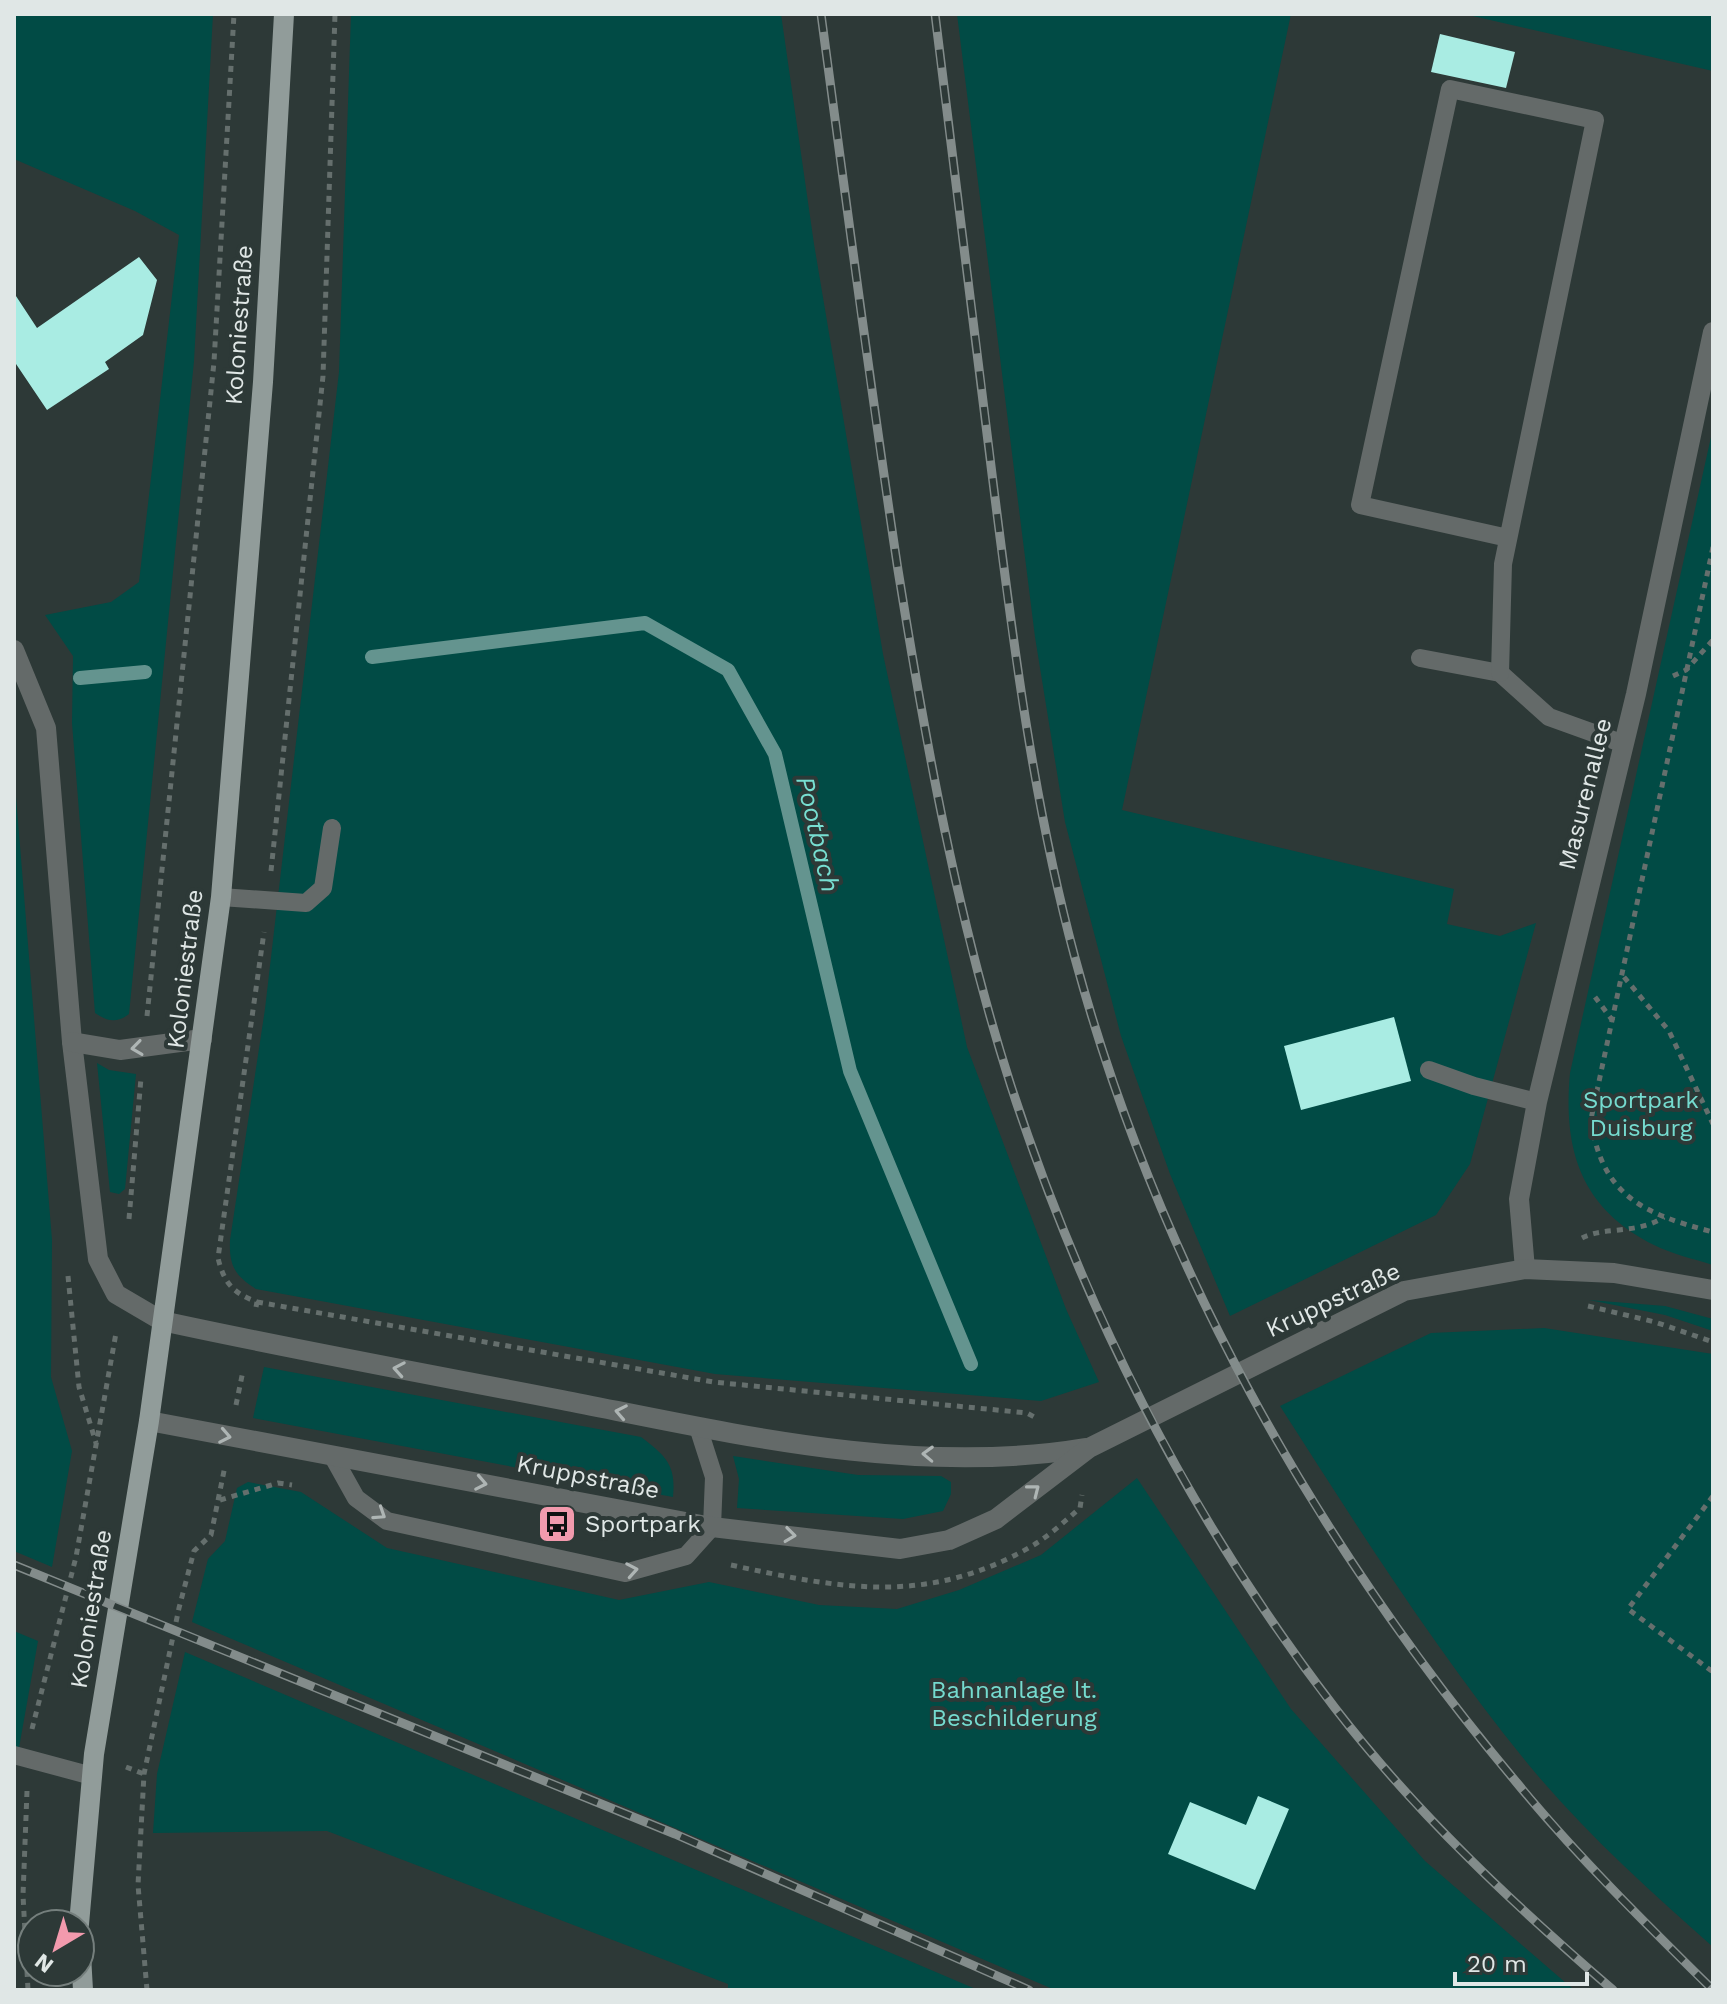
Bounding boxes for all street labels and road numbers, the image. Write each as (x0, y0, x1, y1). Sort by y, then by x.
street label: Koloniestraße (219, 244, 259, 406)
street label: Masurenallee (1553, 715, 1617, 873)
street label: Koloniestraße (161, 888, 209, 1050)
street label: Kruppstraße (1261, 1257, 1405, 1343)
street label: Kruppstraße (514, 1449, 662, 1505)
street label: Koloniestraße (65, 1528, 117, 1690)

